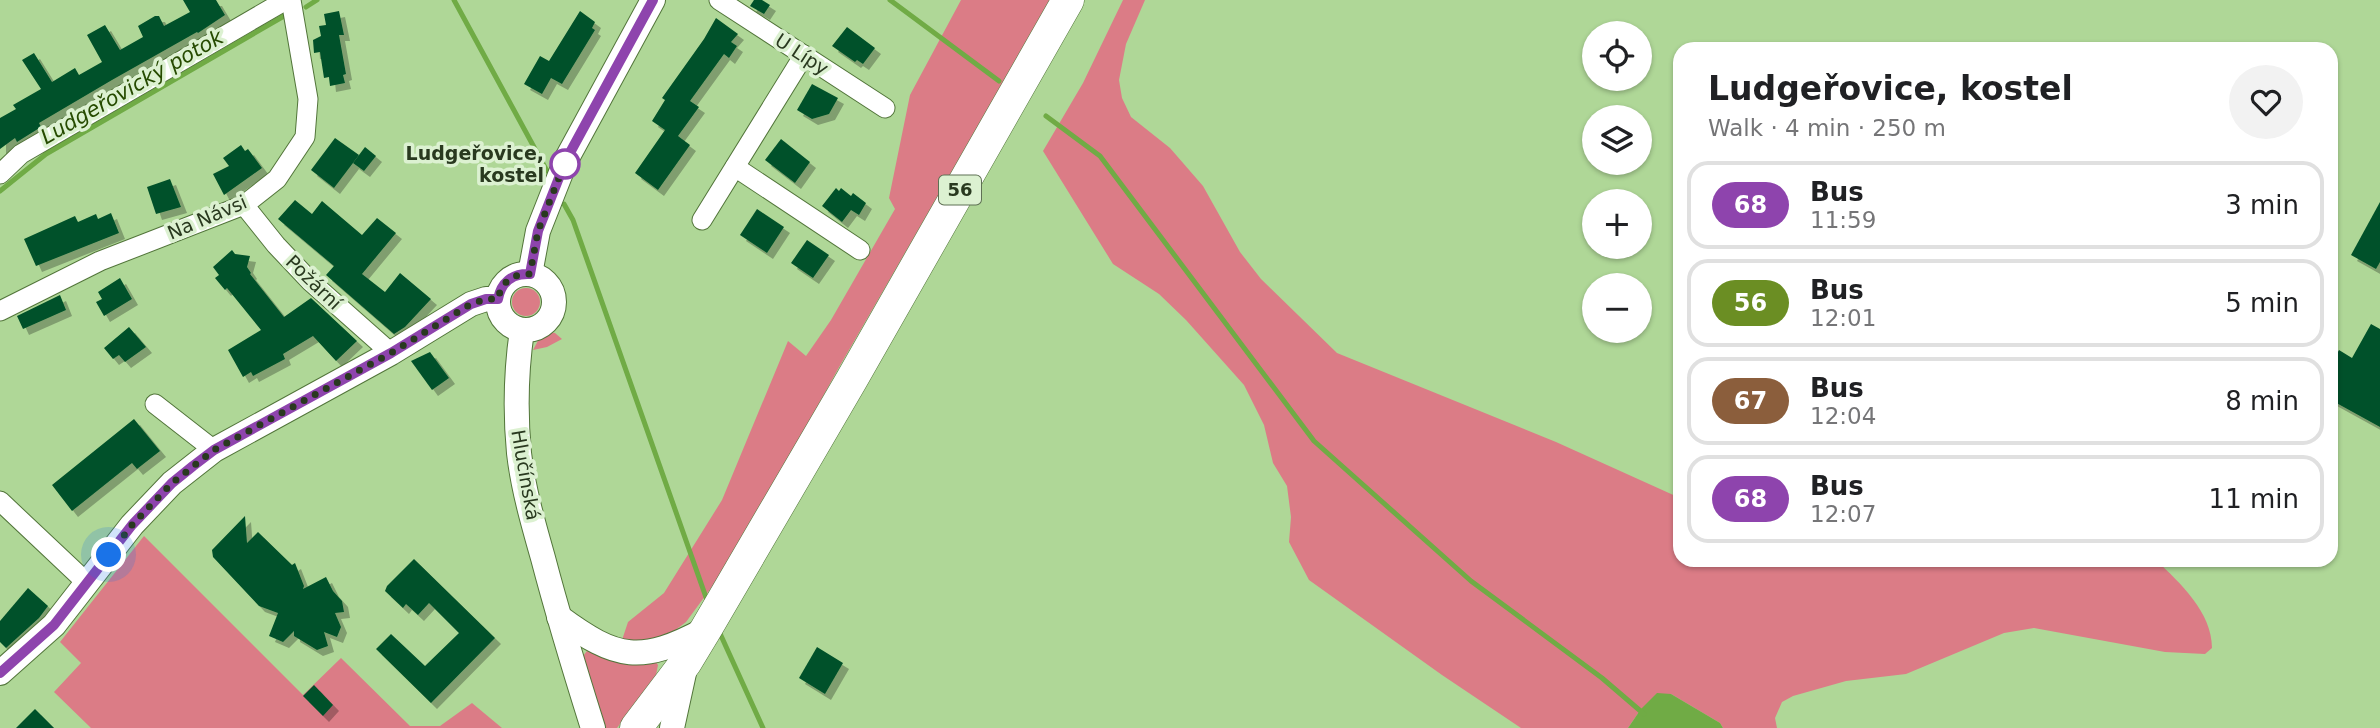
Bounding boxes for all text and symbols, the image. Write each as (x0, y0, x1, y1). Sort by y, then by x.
map controls (1582, 21, 1652, 343)
button: locate (1582, 21, 1652, 91)
water label: Ludgeřovický potok (37, 25, 228, 149)
street label: U Lípy (771, 29, 833, 79)
button: heart (2229, 65, 2303, 139)
text: Ludgeřovice, kostel (1708, 69, 2073, 108)
button: layers (1582, 105, 1652, 175)
text: Walk · 4 min · 250 m (1708, 115, 1946, 141)
place label: Ludgeřovice, kostel (406, 142, 544, 186)
marker: Ludgeřovice, kostel (550, 149, 580, 179)
road number: 56 (939, 176, 981, 204)
text: Bus (1810, 177, 1864, 207)
button: + (1582, 189, 1652, 259)
street label: Na Návsi (164, 190, 250, 244)
text: 3 min (2225, 190, 2299, 220)
text: 68 (1734, 191, 1767, 219)
text: 11:59 (1810, 207, 1876, 233)
street label: Požární (282, 250, 347, 314)
button: − (1582, 273, 1652, 343)
text: Bus (1810, 275, 1864, 305)
text: 5 min (2225, 288, 2299, 318)
text: 56 (1734, 289, 1767, 317)
text: 12:01 (1810, 305, 1876, 331)
text: Bus (1810, 373, 1864, 403)
text: 8 min (2225, 386, 2299, 416)
text: 67 (1734, 387, 1767, 415)
text: 12:04 (1810, 403, 1876, 429)
street label: Hlučínská (507, 428, 545, 522)
text: Bus (1810, 471, 1864, 501)
text: 11 min (2209, 484, 2299, 514)
text: 68 (1734, 485, 1767, 513)
text: 12:07 (1810, 501, 1876, 527)
your location (91, 537, 126, 572)

